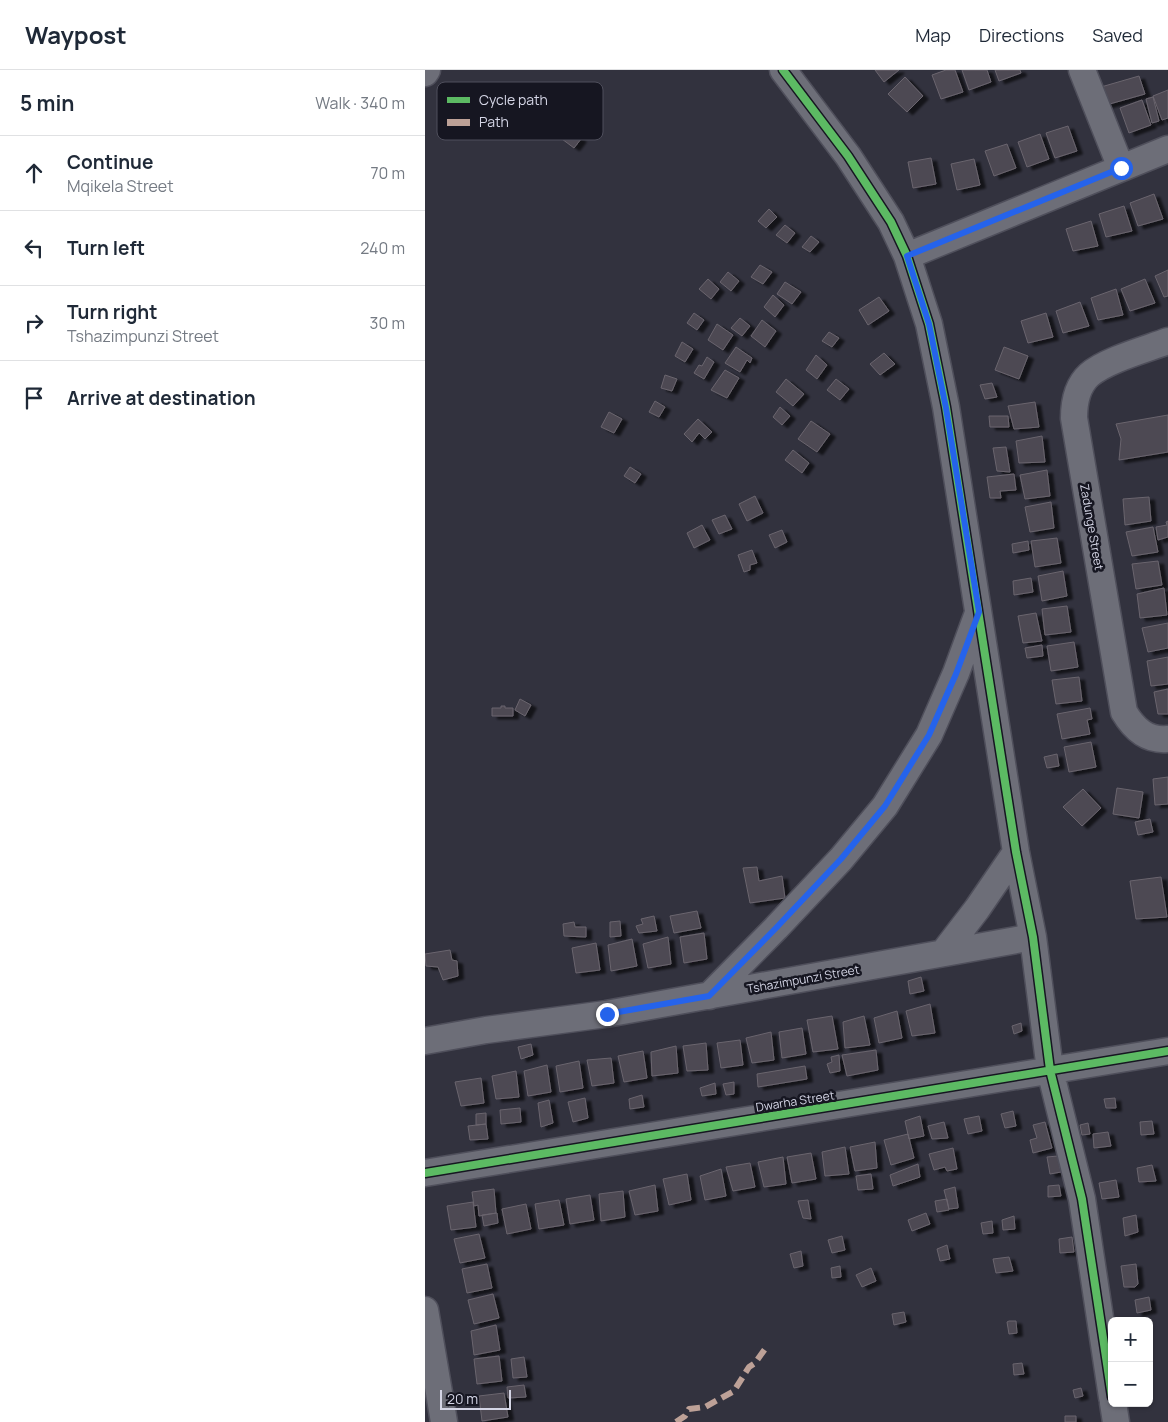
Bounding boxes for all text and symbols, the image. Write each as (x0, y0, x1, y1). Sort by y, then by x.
text: Waypost (25, 18, 127, 51)
text: Map (915, 23, 951, 47)
text: Directions (979, 23, 1064, 47)
text: Saved (1092, 23, 1143, 47)
legend (437, 82, 603, 140)
text: 5 min (20, 89, 74, 117)
text: Cycle path (479, 90, 548, 109)
text: Walk · 340 m (315, 92, 405, 114)
text: Path (479, 112, 509, 131)
text: Continue (67, 149, 153, 175)
route start (1110, 157, 1133, 180)
icon: ahead (20, 159, 48, 187)
text: 70 m (370, 162, 405, 184)
text: Mqikela Street (67, 175, 174, 197)
icon: left (20, 234, 48, 262)
text: Turn left (67, 235, 145, 261)
text: 240 m (360, 237, 405, 259)
text: Turn right (67, 299, 157, 325)
icon: right (20, 309, 48, 337)
text: 30 m (370, 312, 405, 334)
text: Tshazimpunzi Street (67, 325, 219, 347)
icon: arrive (20, 384, 48, 412)
text: Arrive at destination (67, 385, 256, 411)
street label: Zadunge Street (1076, 483, 1108, 572)
street label: Tshazimpunzi Street (745, 961, 861, 997)
route end (596, 1003, 619, 1026)
street label: Dwarha Street (754, 1086, 836, 1116)
map controls (1108, 1317, 1153, 1407)
button: + (1108, 1317, 1153, 1362)
button: − (1108, 1362, 1153, 1407)
scale bar (440, 1387, 511, 1410)
text: 20 m (447, 1389, 478, 1408)

